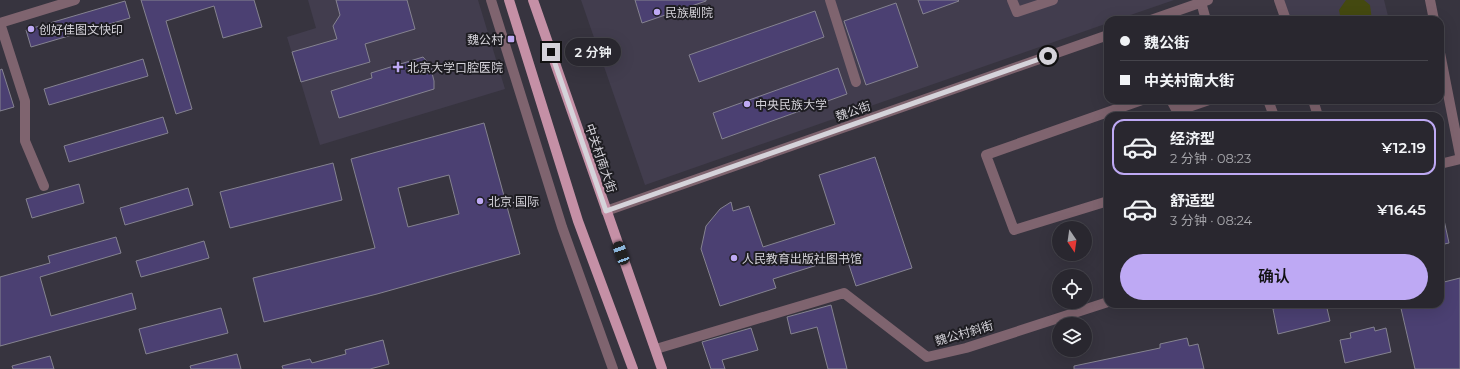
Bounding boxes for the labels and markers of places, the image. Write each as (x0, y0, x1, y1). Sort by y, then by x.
place label: 民族剧院 (665, 5, 713, 20)
marker: 民族剧院 (652, 7, 662, 17)
place label: 创好佳图文快印 (39, 22, 123, 37)
marker: 创好佳图文快印 (26, 24, 36, 34)
place label: 魏公村 (467, 32, 504, 47)
marker: 魏公村 (506, 34, 516, 44)
place label: 北京大学口腔医院 (407, 60, 503, 75)
marker: 北京大学口腔医院 (392, 61, 404, 73)
place label: 中央民族大学 (755, 97, 827, 112)
marker: 中央民族大学 (742, 99, 752, 109)
place label: 北京·国际 (488, 194, 539, 209)
marker: 北京·国际 (475, 196, 485, 206)
place label: 人民教育出版社图书馆 (742, 251, 862, 266)
marker: 人民教育出版社图书馆 (729, 253, 739, 263)

